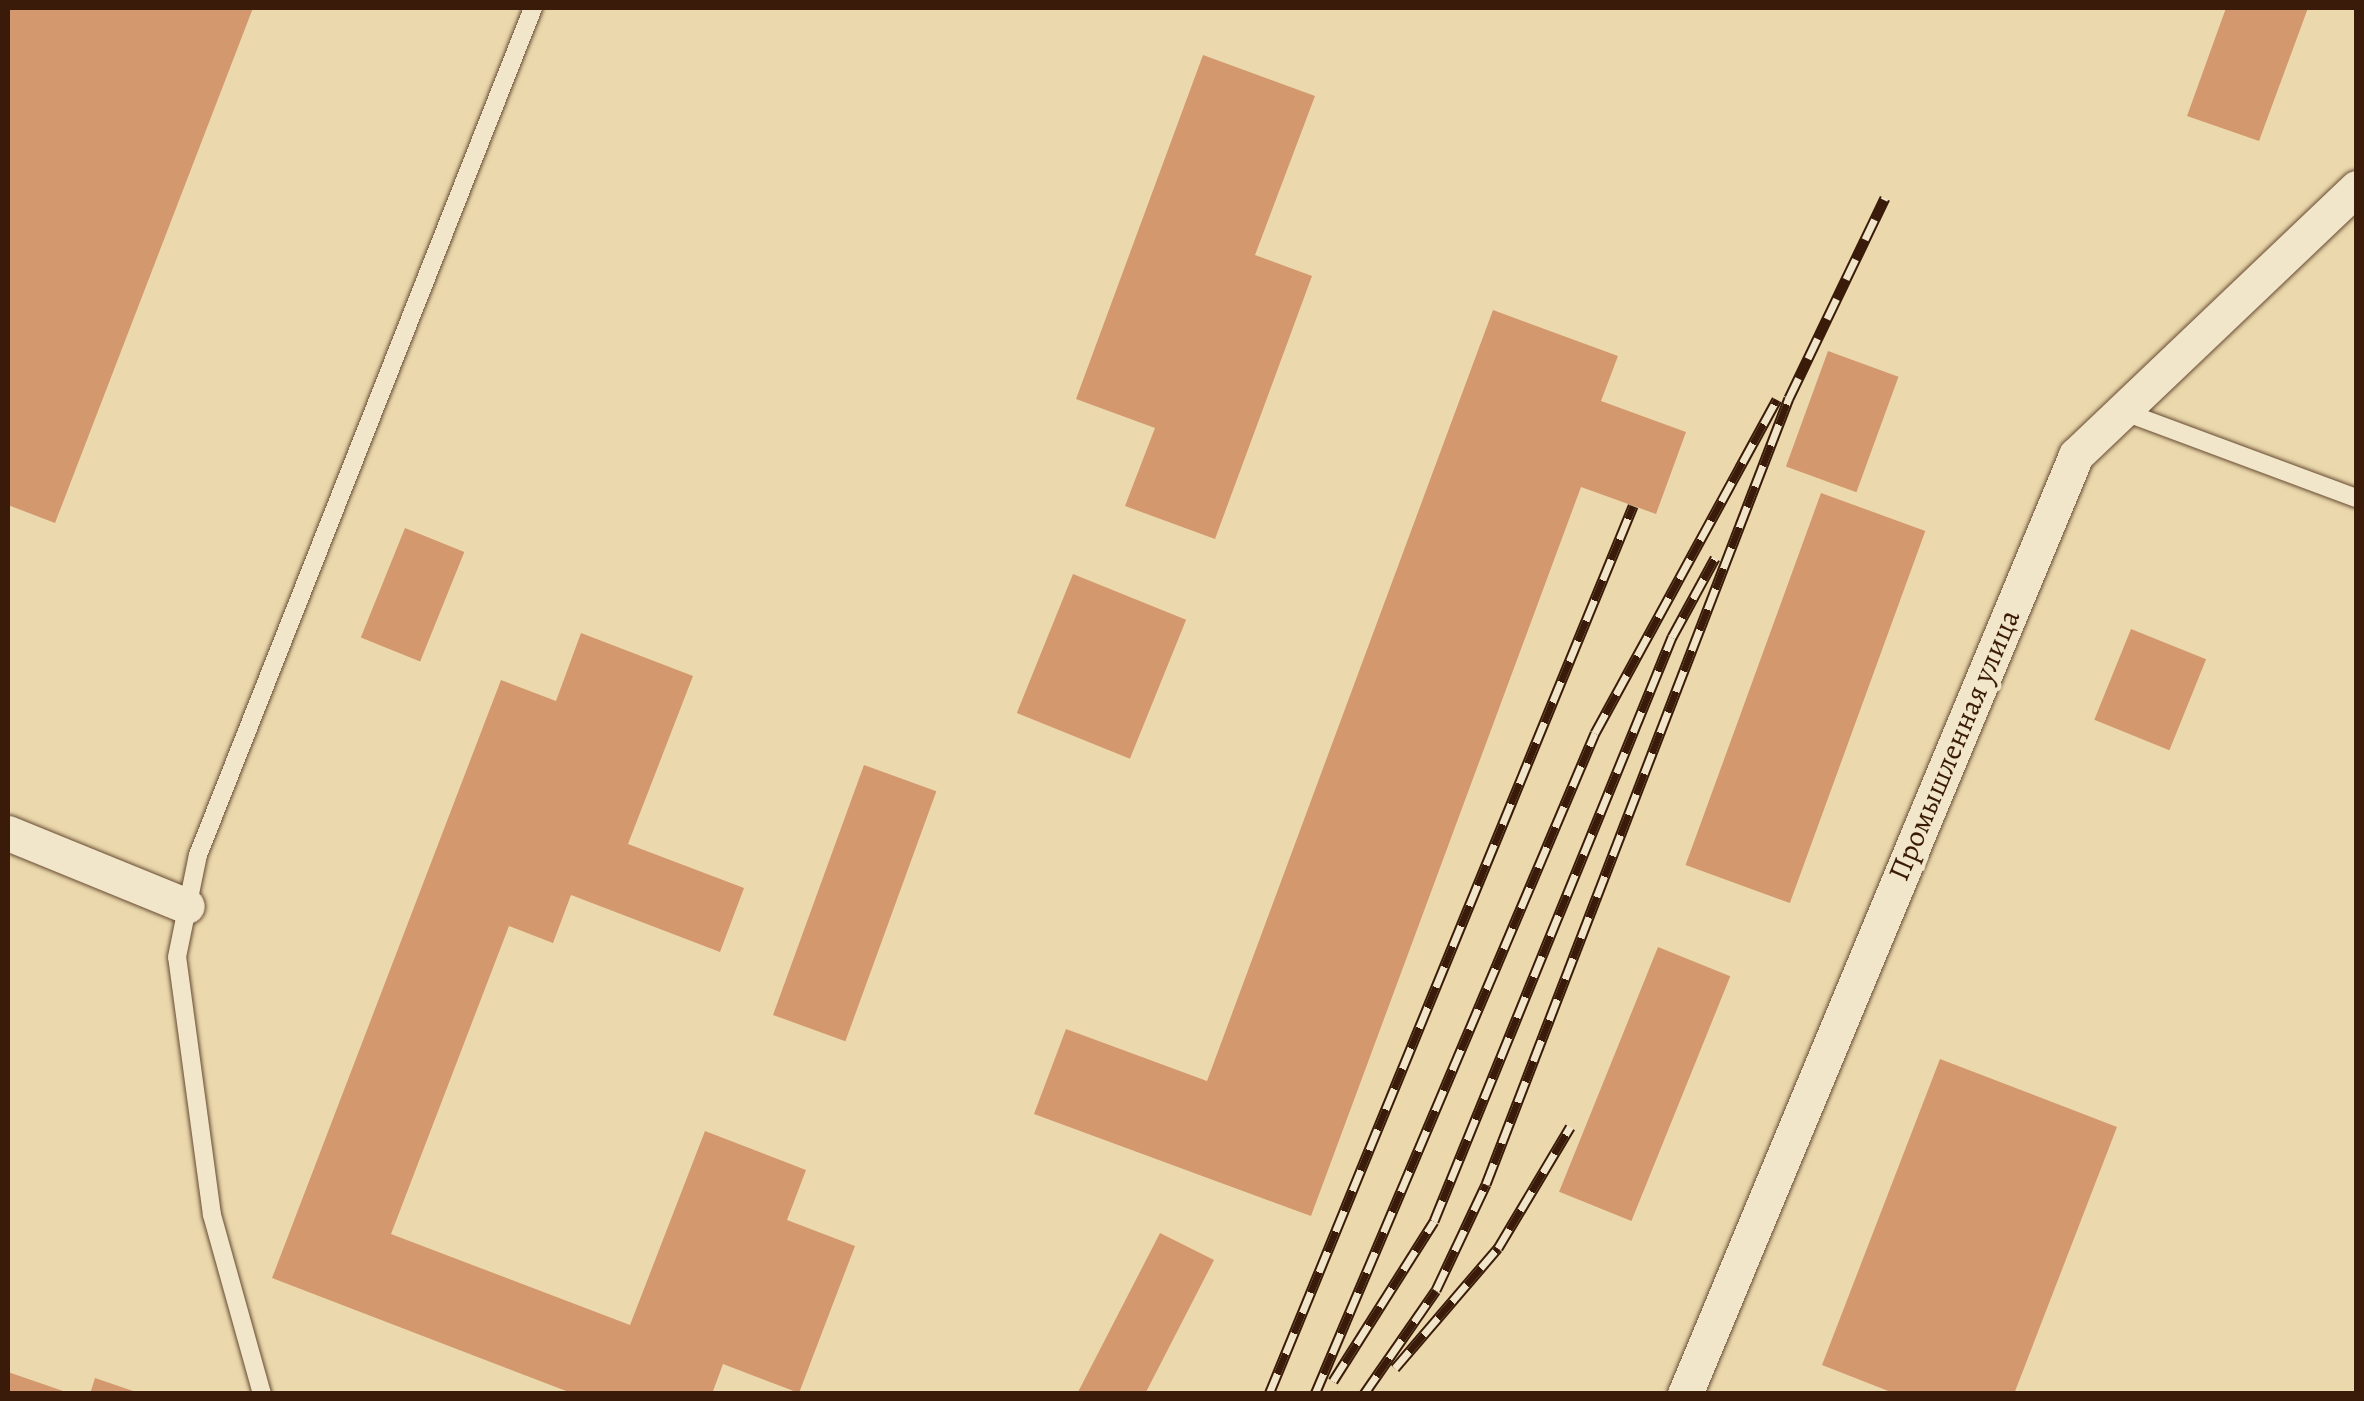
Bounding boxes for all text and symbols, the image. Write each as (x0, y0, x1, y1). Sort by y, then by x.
street label: Промышленная улица (1881, 604, 2027, 886)

